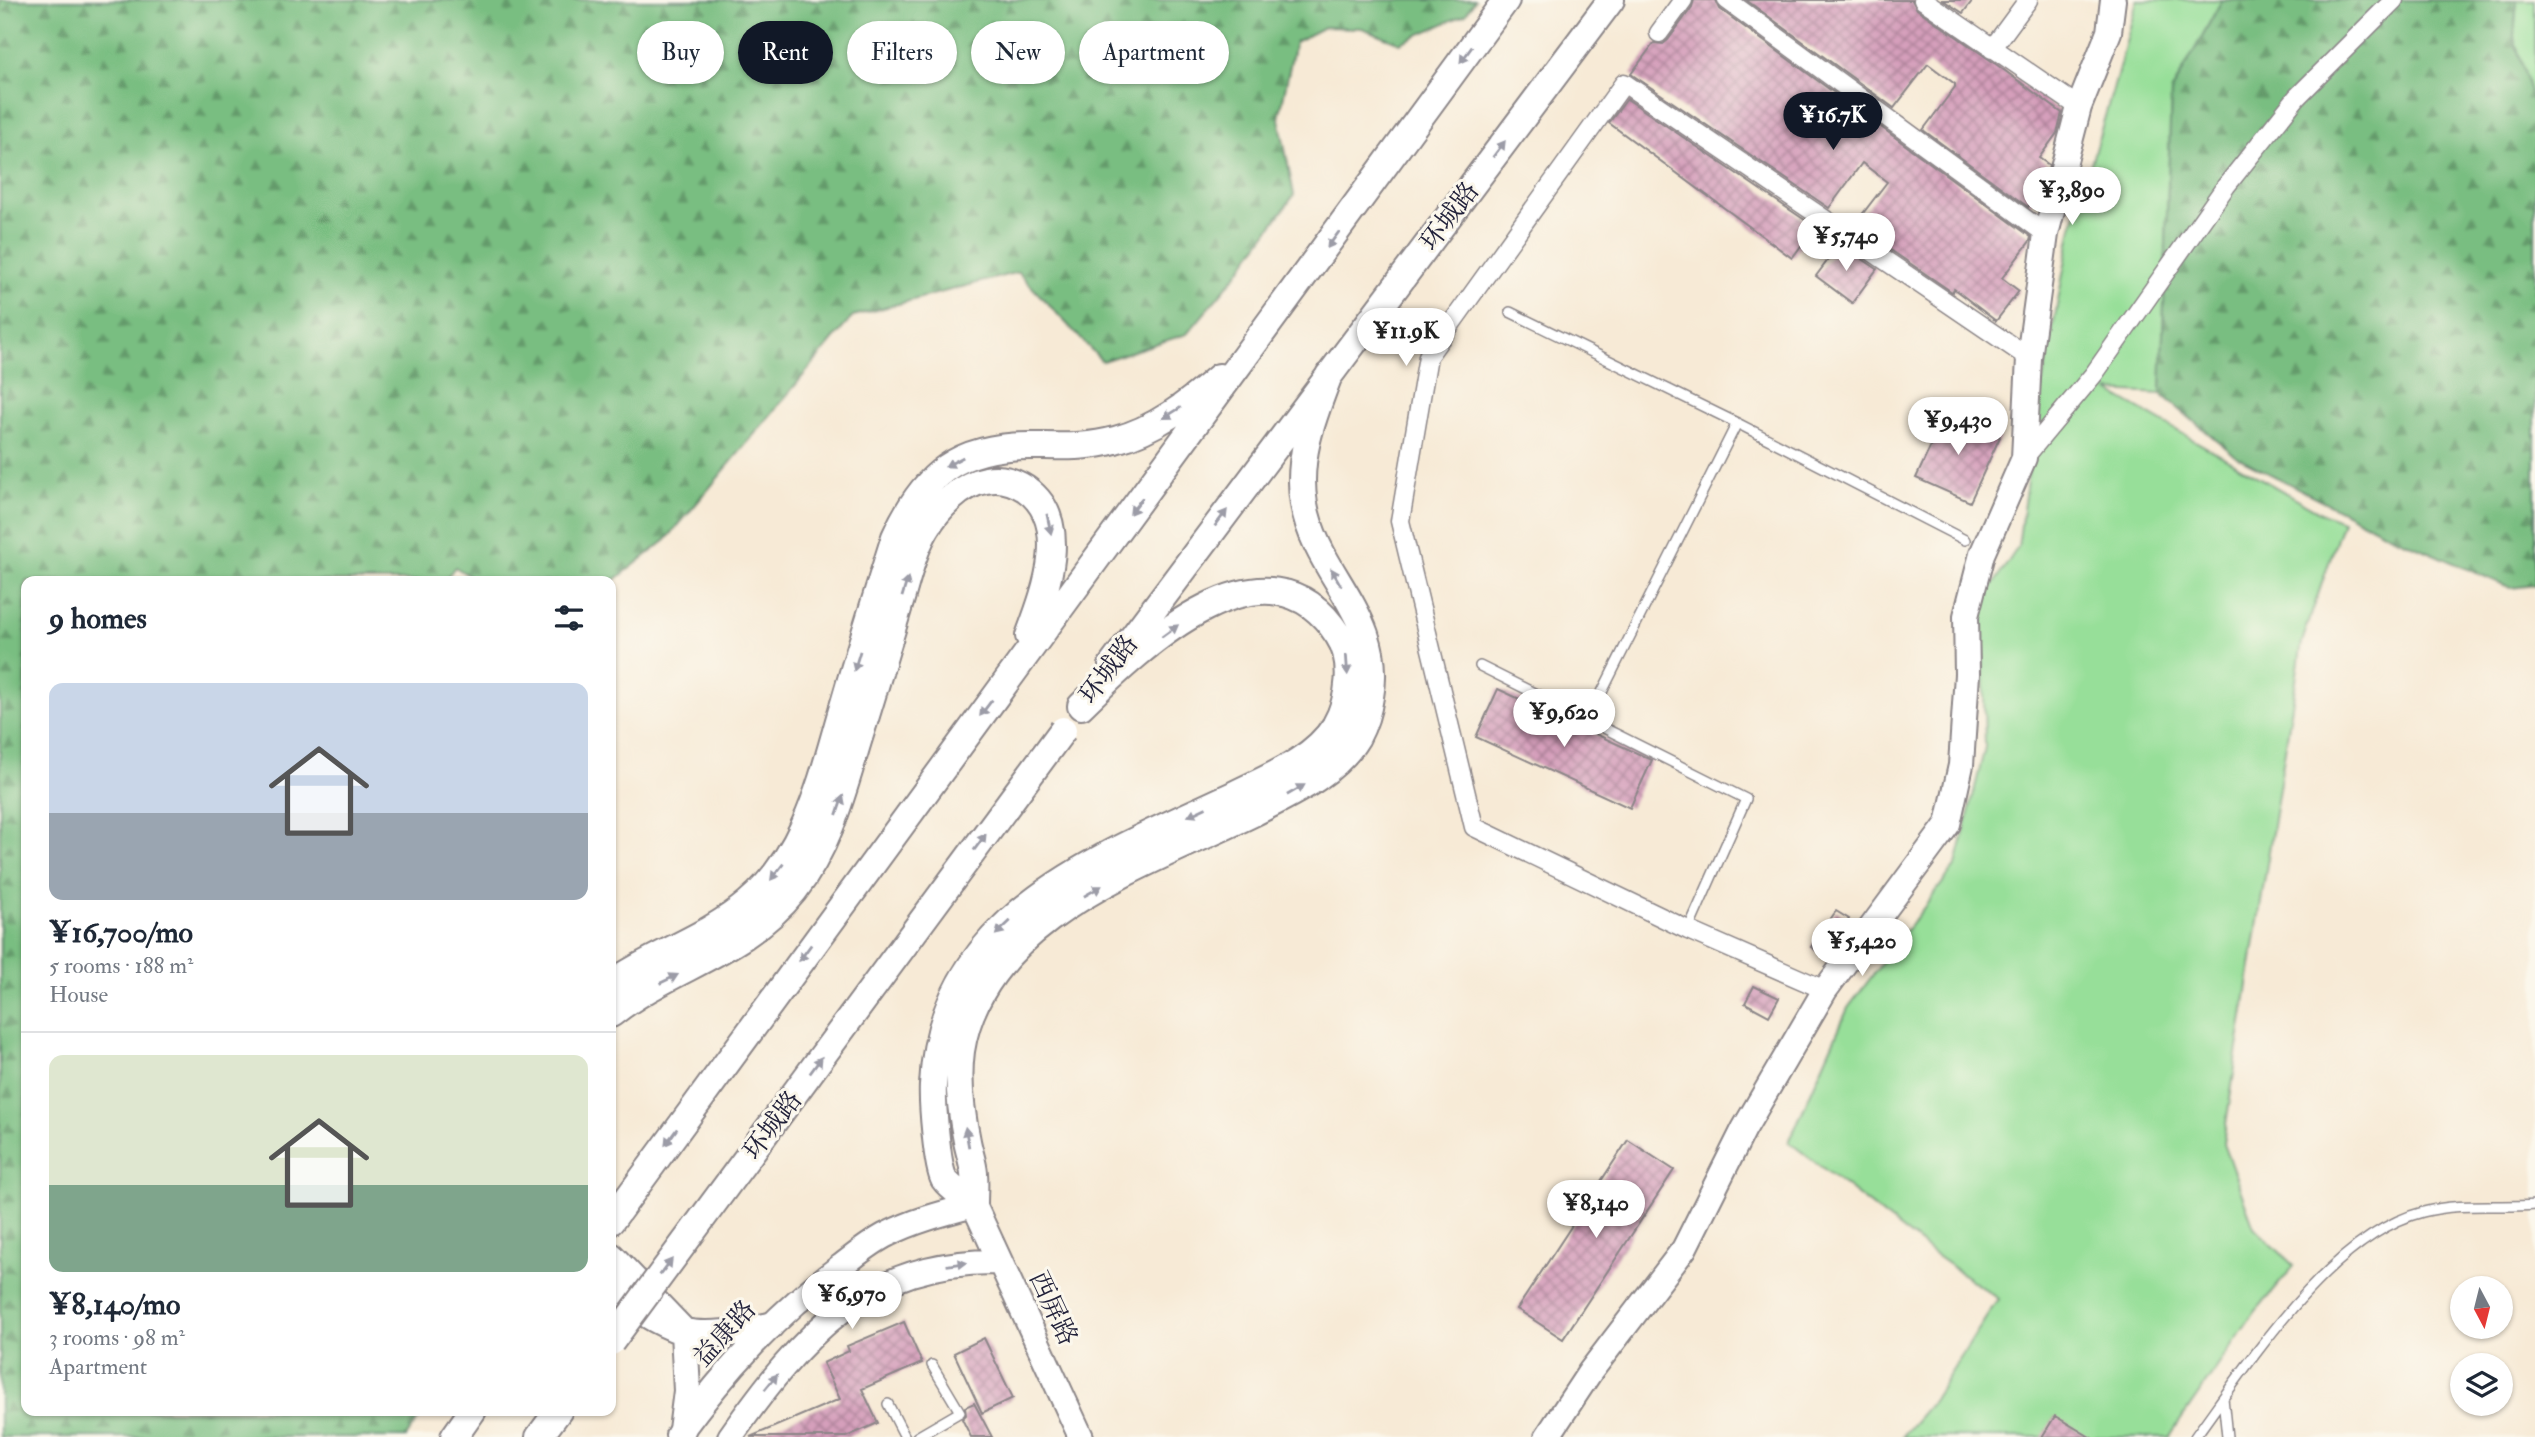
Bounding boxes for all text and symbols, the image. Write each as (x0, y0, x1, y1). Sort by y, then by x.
chip: Buy (637, 21, 724, 84)
chip: Rent (738, 21, 833, 84)
chip: Filters (847, 21, 957, 84)
chip: New (971, 21, 1065, 84)
chip: Apartment (1079, 21, 1229, 84)
one-way arrow (1459, 46, 1473, 64)
pin: ¥16.7K (1776, 92, 1890, 152)
text: ¥16.7K (1799, 100, 1867, 129)
one-way arrow (1491, 141, 1506, 159)
pin: ¥3,890 (2015, 168, 2129, 227)
text: ¥3,890 (2039, 175, 2105, 204)
street label: 环城路 (1414, 176, 1486, 257)
pin: ¥5,740 (1789, 214, 1903, 273)
text: ¥5,740 (1813, 221, 1879, 250)
one-way arrow (1326, 230, 1340, 249)
pin: ¥11.9K (1349, 308, 1463, 368)
text: ¥11.9K (1373, 316, 1439, 345)
pin: ¥9,430 (1901, 398, 2015, 457)
text: ¥9,430 (1924, 405, 1992, 434)
one-way arrow (1163, 407, 1182, 419)
one-way arrow (945, 456, 964, 468)
one-way arrow (1129, 496, 1144, 514)
one-way arrow (1214, 510, 1229, 528)
one-way arrow (1043, 513, 1054, 535)
one-way arrow (1330, 568, 1342, 587)
one-way arrow (900, 577, 911, 598)
icon: filters (550, 599, 588, 637)
text: 9 homes (49, 600, 147, 637)
one-way arrow (1161, 624, 1179, 638)
street label: 环城路 (1073, 629, 1145, 710)
one-way arrow (851, 651, 861, 672)
one-way arrow (1342, 654, 1353, 676)
pin: ¥9,620 (1507, 690, 1621, 749)
text: ¥9,620 (1529, 697, 1599, 726)
one-way arrow (978, 698, 993, 716)
icon: home (256, 728, 382, 854)
one-way arrow (1287, 784, 1306, 796)
one-way arrow (835, 795, 845, 816)
one-way arrow (1187, 806, 1207, 818)
one-way arrow (973, 833, 987, 851)
one-way arrow (770, 864, 785, 881)
one-way arrow (1083, 885, 1103, 897)
text: ¥16,700/mo (49, 914, 193, 951)
pin: ¥5,420 (1805, 918, 1919, 978)
one-way arrow (994, 920, 1011, 936)
text: ¥5,420 (1828, 926, 1896, 955)
one-way arrow (798, 944, 812, 962)
text: 5 rooms · 188 m² (49, 951, 193, 980)
one-way arrow (659, 973, 679, 985)
text: House (49, 980, 108, 1009)
one-way arrow (809, 1056, 823, 1074)
street label: 环城路 (737, 1085, 809, 1166)
icon: home (256, 1100, 382, 1226)
one-way arrow (961, 1126, 972, 1148)
one-way arrow (665, 1128, 679, 1146)
pin: ¥8,140 (1539, 1180, 1653, 1240)
text: ¥8,140 (1563, 1188, 1629, 1217)
one-way arrow (659, 1258, 673, 1276)
one-way arrow (947, 1258, 969, 1269)
street label: 西屏路 (1022, 1266, 1084, 1351)
pin: ¥6,970 (795, 1272, 909, 1331)
north arrow (2450, 1276, 2513, 1339)
map controls (2450, 1276, 2513, 1416)
text: ¥6,970 (818, 1279, 886, 1308)
text: ¥8,140/mo (49, 1286, 180, 1323)
street label: 益康路 (687, 1294, 763, 1373)
text: 3 rooms · 98 m² (49, 1323, 185, 1352)
text: Apartment (49, 1352, 147, 1381)
button: layers (2450, 1353, 2513, 1416)
one-way arrow (764, 1374, 779, 1392)

